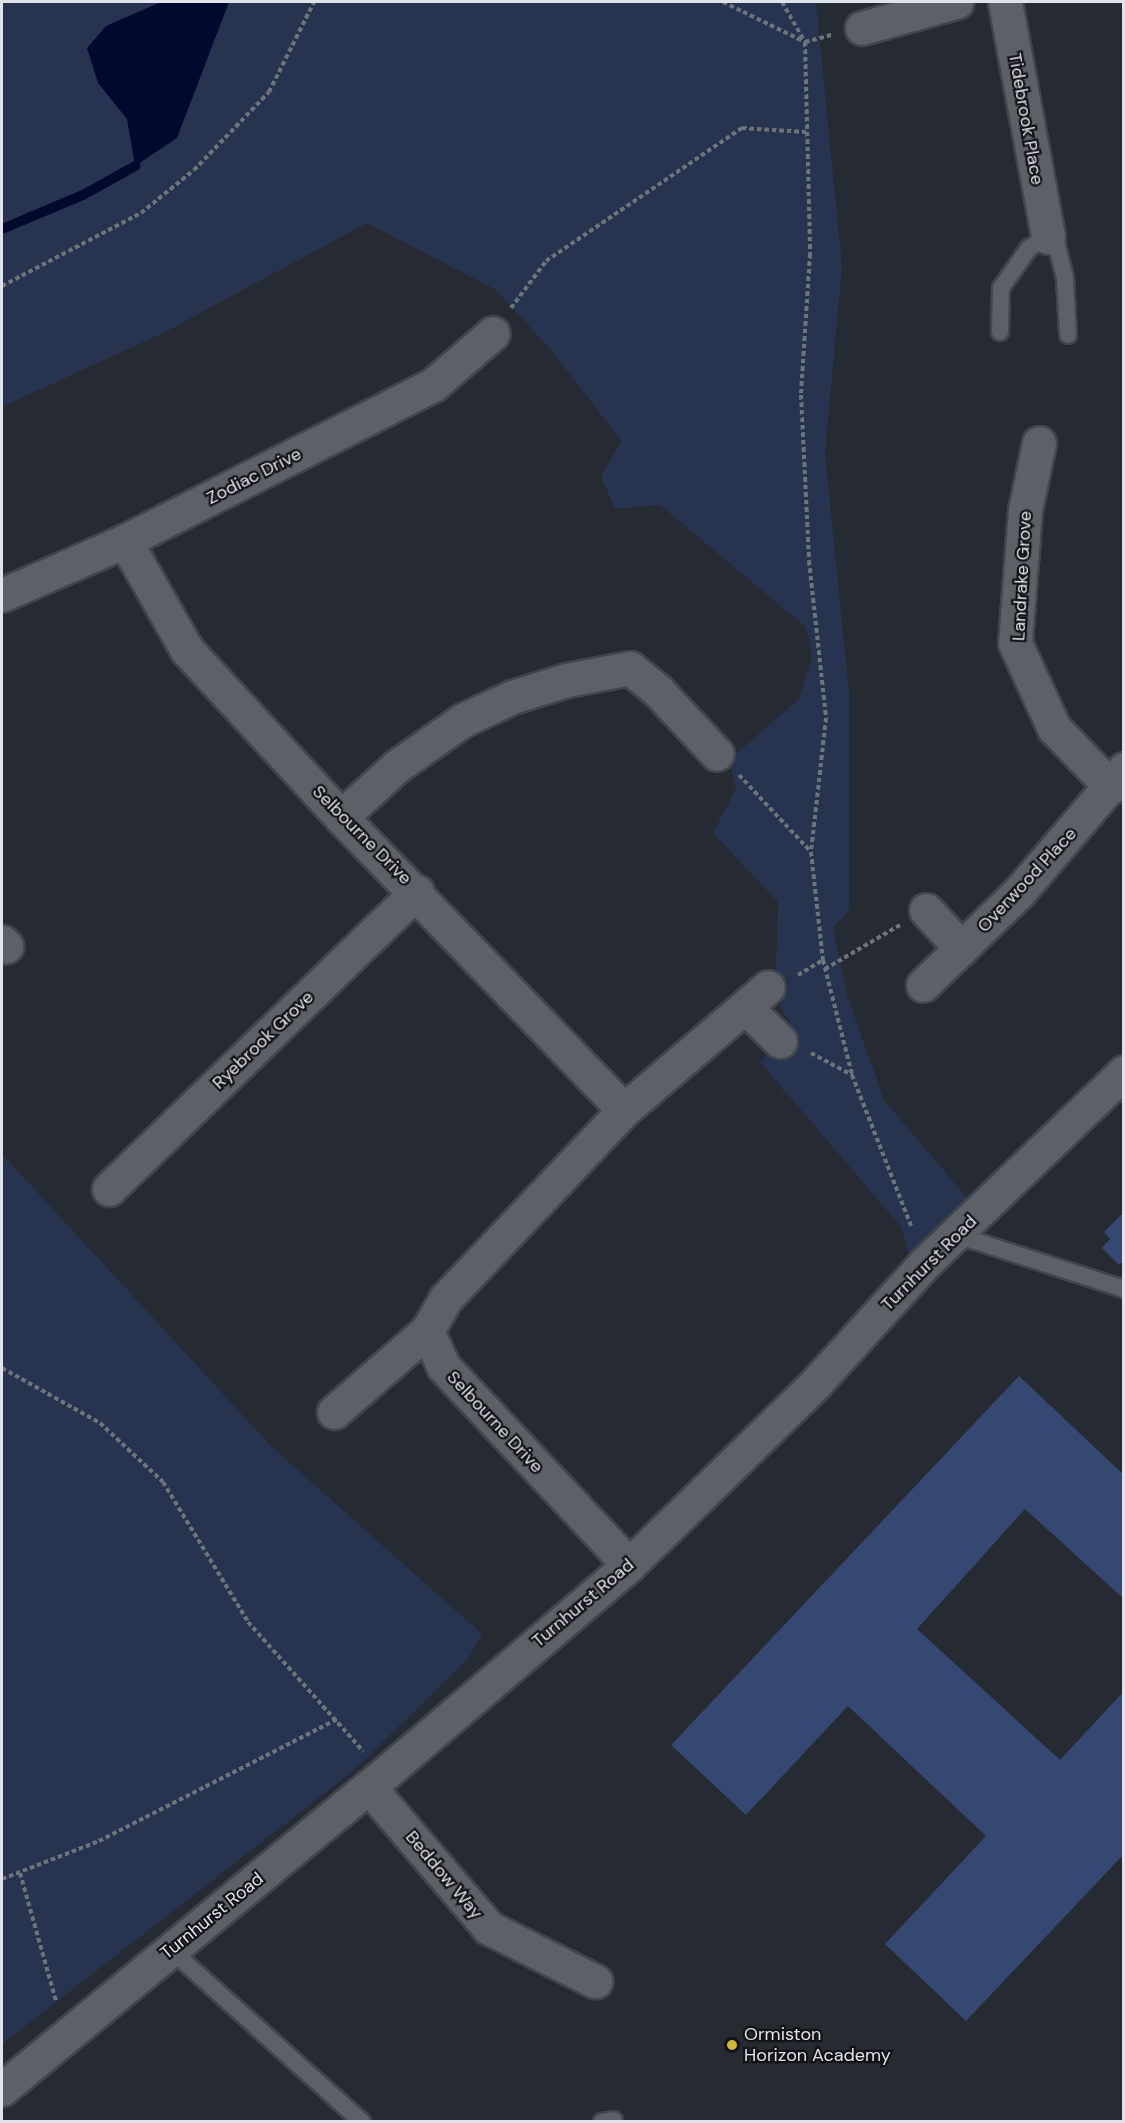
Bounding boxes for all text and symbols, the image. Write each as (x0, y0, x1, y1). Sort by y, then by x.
street label: Tidebrook Place (1004, 51, 1048, 187)
street label: Zodiac Drive (203, 443, 305, 509)
street label: Landrake Grove (1008, 510, 1036, 642)
street label: Selbourne Drive (308, 781, 416, 889)
street label: Overwood Place (973, 823, 1081, 937)
street label: Ryebrook Grove (208, 986, 318, 1094)
street label: Turnhurst Road (877, 1211, 981, 1315)
street label: Selbourne Drive (442, 1367, 548, 1477)
street label: Turnhurst Road (528, 1554, 638, 1652)
street label: Beddow Way (401, 1826, 487, 1924)
street label: Turnhurst Road (156, 1868, 268, 1964)
place label: Ormiston Horizon Academy (744, 2024, 891, 2066)
marker: Ormiston Horizon Academy (725, 2038, 739, 2052)

